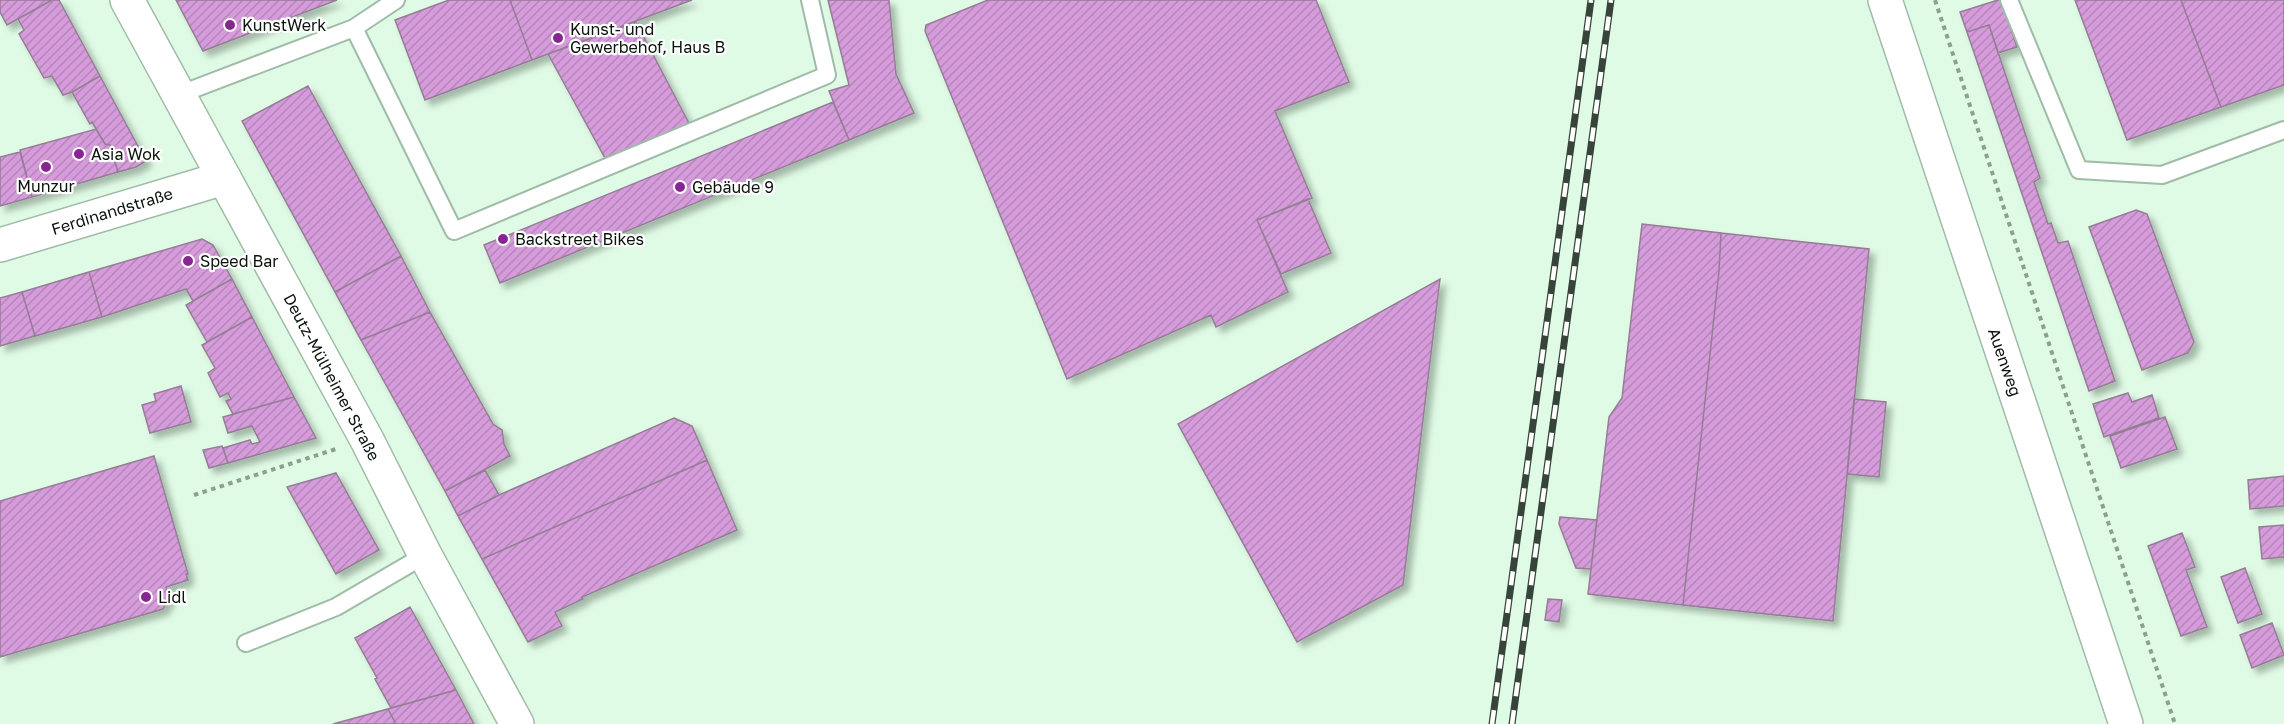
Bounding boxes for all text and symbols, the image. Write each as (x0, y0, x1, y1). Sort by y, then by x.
place label: KunstWerk (242, 15, 326, 35)
marker: KunstWerk (223, 18, 237, 32)
place label: Kunst- und Gewerbehof, Haus B (570, 19, 725, 57)
marker: Kunst- und Gewerbehof, Haus B (551, 31, 565, 45)
place label: Asia Wok (91, 144, 161, 164)
marker: Asia Wok (72, 147, 86, 161)
marker: Munzur (39, 160, 53, 174)
place label: Munzur (17, 176, 75, 196)
place label: Gebäude 9 (692, 177, 774, 197)
marker: Gebäude 9 (673, 180, 687, 194)
street label: Ferdinandstraße (49, 183, 175, 239)
place label: Backstreet Bikes (515, 229, 644, 249)
marker: Backstreet Bikes (496, 232, 510, 246)
place label: Speed Bar (200, 251, 278, 271)
marker: Speed Bar (181, 254, 195, 268)
street label: Deutz-Mülheimer Straße (279, 290, 385, 464)
street label: Auenweg (1984, 325, 2026, 399)
place label: Lidl (158, 587, 186, 607)
marker: Lidl (139, 590, 153, 604)

